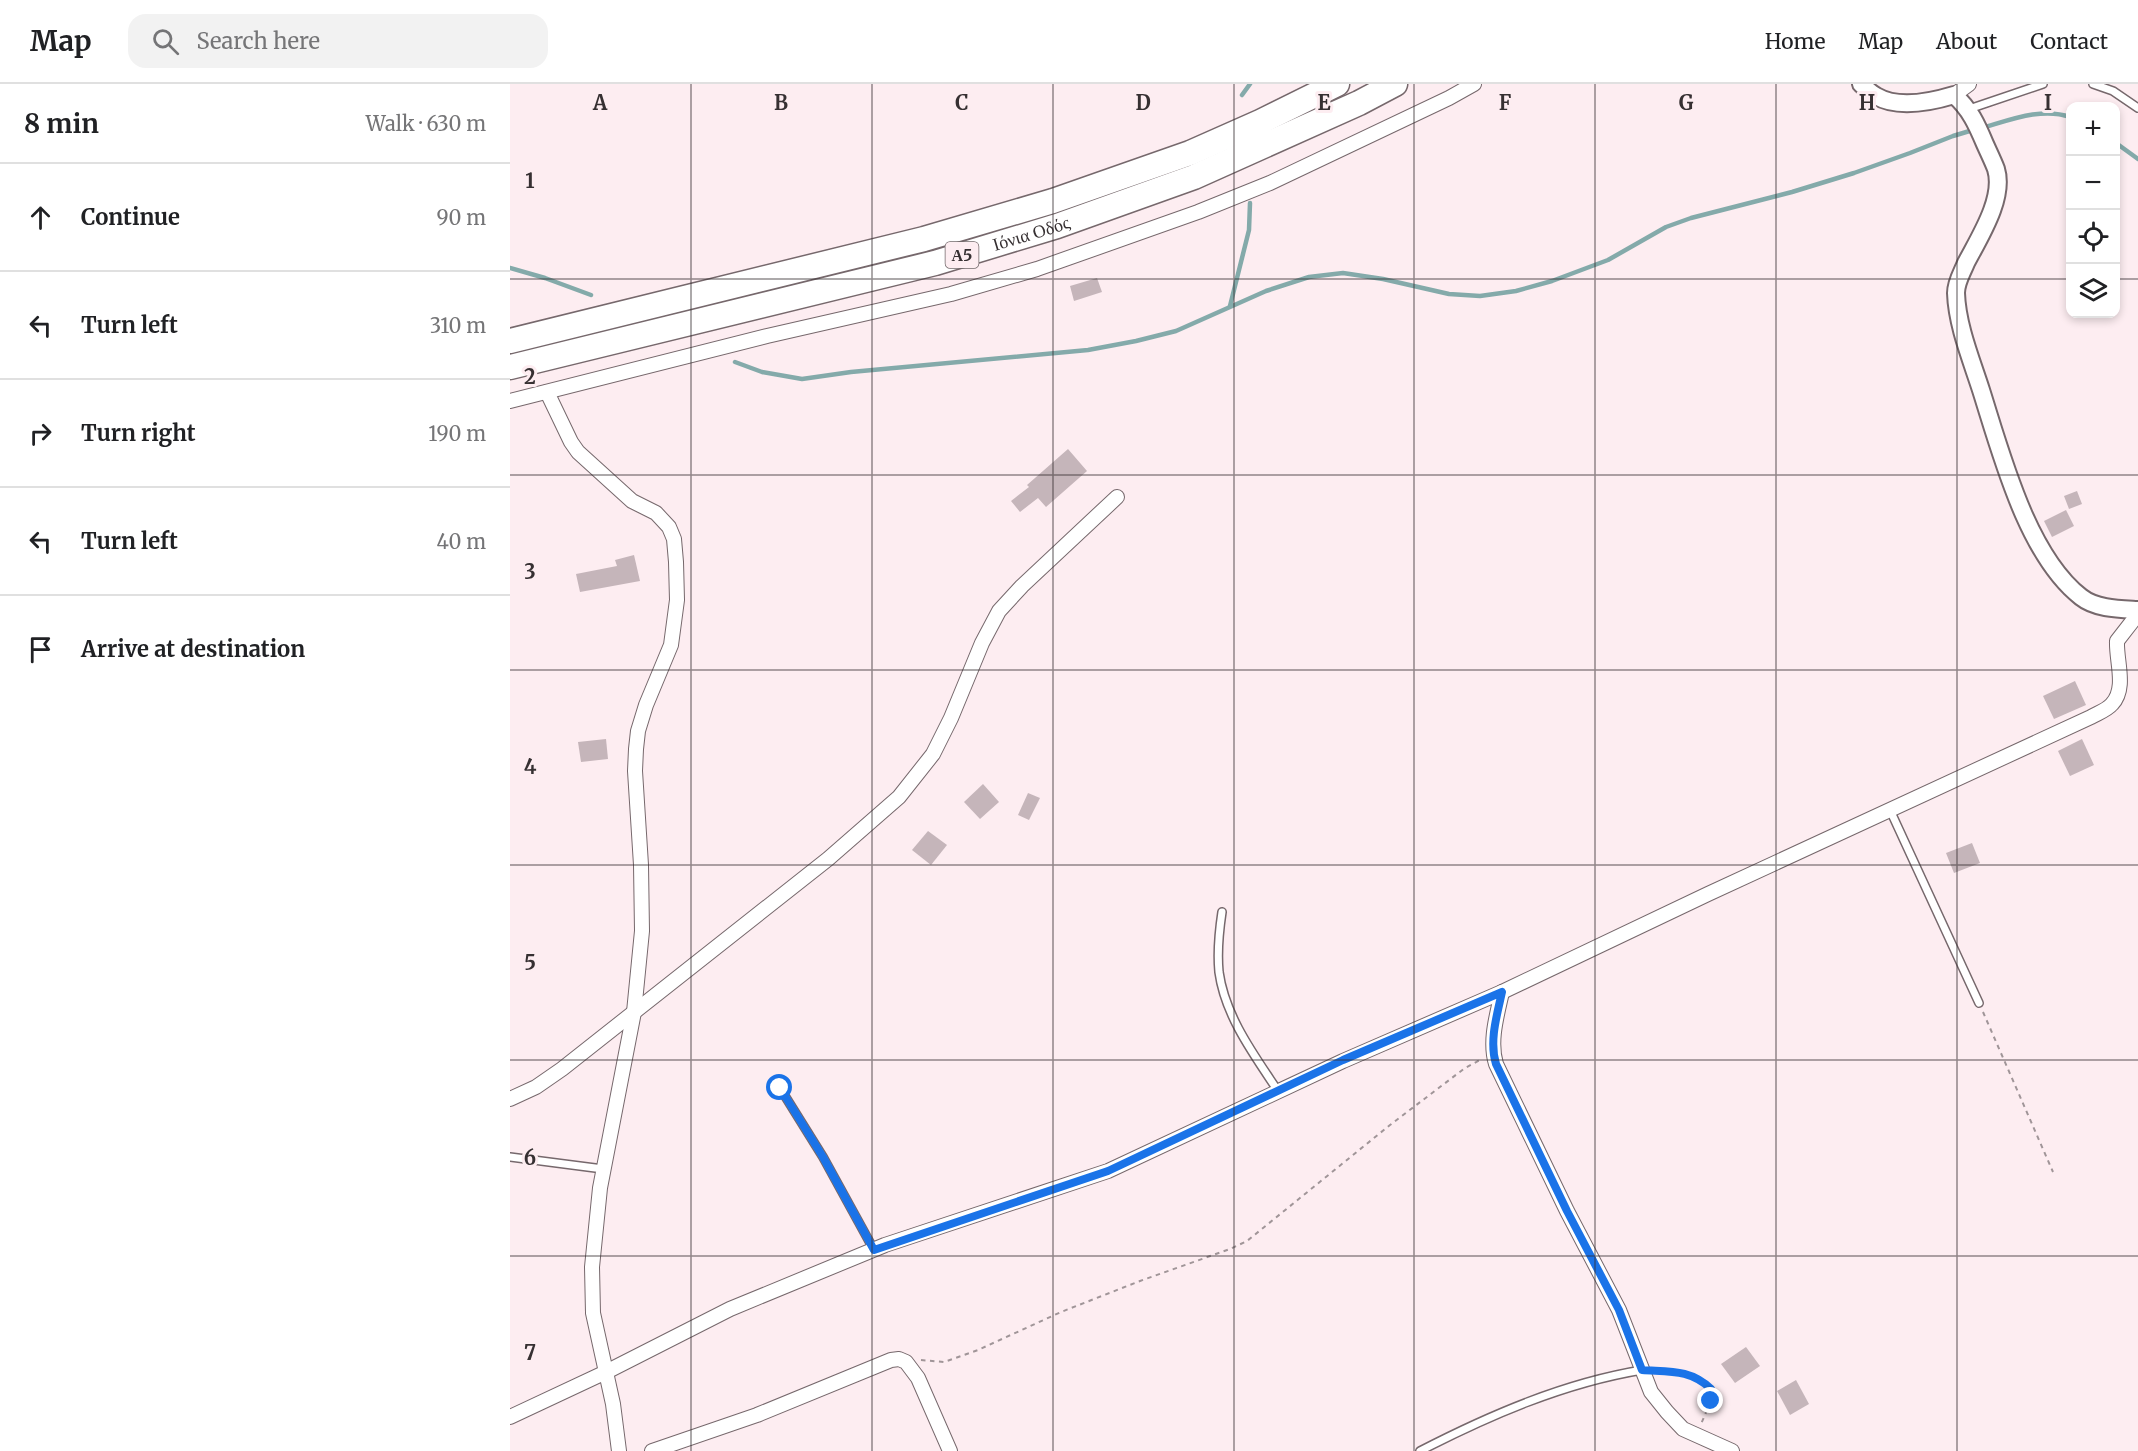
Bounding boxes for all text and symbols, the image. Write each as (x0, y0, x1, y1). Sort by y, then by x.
search box (128, 14, 548, 68)
text: Map (30, 23, 92, 59)
icon: search (149, 25, 182, 58)
text: Search here (197, 27, 320, 55)
text: Home (1765, 28, 1825, 55)
text: Map (1858, 28, 1903, 55)
text: About (1936, 28, 1997, 55)
text: Contact (2030, 28, 2108, 55)
text: A (592, 90, 608, 115)
text: B (774, 90, 788, 115)
text: C (955, 90, 969, 115)
text: D (1135, 90, 1151, 115)
text: E (1317, 90, 1331, 115)
text: F (1499, 90, 1512, 115)
text: G (1679, 90, 1694, 115)
text: H (1859, 90, 1875, 115)
text: I (2044, 90, 2052, 115)
map controls (2066, 102, 2120, 318)
button: + (2066, 102, 2120, 156)
text: 8 min (24, 107, 99, 140)
text: Walk · 630 m (366, 111, 486, 136)
button: − (2066, 156, 2120, 210)
text: 1 (525, 168, 535, 193)
icon: ahead (24, 201, 57, 234)
text: Continue (81, 203, 180, 231)
text: 90 m (436, 205, 486, 230)
street label: Ιόνια Οδός (990, 210, 1073, 256)
button: locate (2066, 210, 2120, 264)
road number: Α5 (946, 242, 978, 268)
button: layers (2066, 264, 2120, 318)
icon: left (24, 309, 57, 342)
text: Turn left (81, 311, 178, 339)
text: 310 m (430, 313, 486, 338)
text: 2 (524, 364, 536, 389)
icon: right (24, 417, 57, 450)
text: Turn right (81, 419, 195, 447)
text: 190 m (428, 421, 486, 446)
icon: left (24, 525, 57, 558)
text: Turn left (81, 527, 178, 555)
text: 40 m (436, 529, 486, 554)
text: 3 (524, 559, 536, 584)
icon: arrive (24, 633, 57, 666)
text: Arrive at destination (81, 635, 305, 663)
text: 4 (524, 754, 537, 779)
text: 5 (524, 950, 536, 975)
route start (766, 1074, 792, 1100)
text: 6 (524, 1145, 536, 1170)
text: 7 (524, 1340, 536, 1365)
route end (1697, 1387, 1723, 1413)

